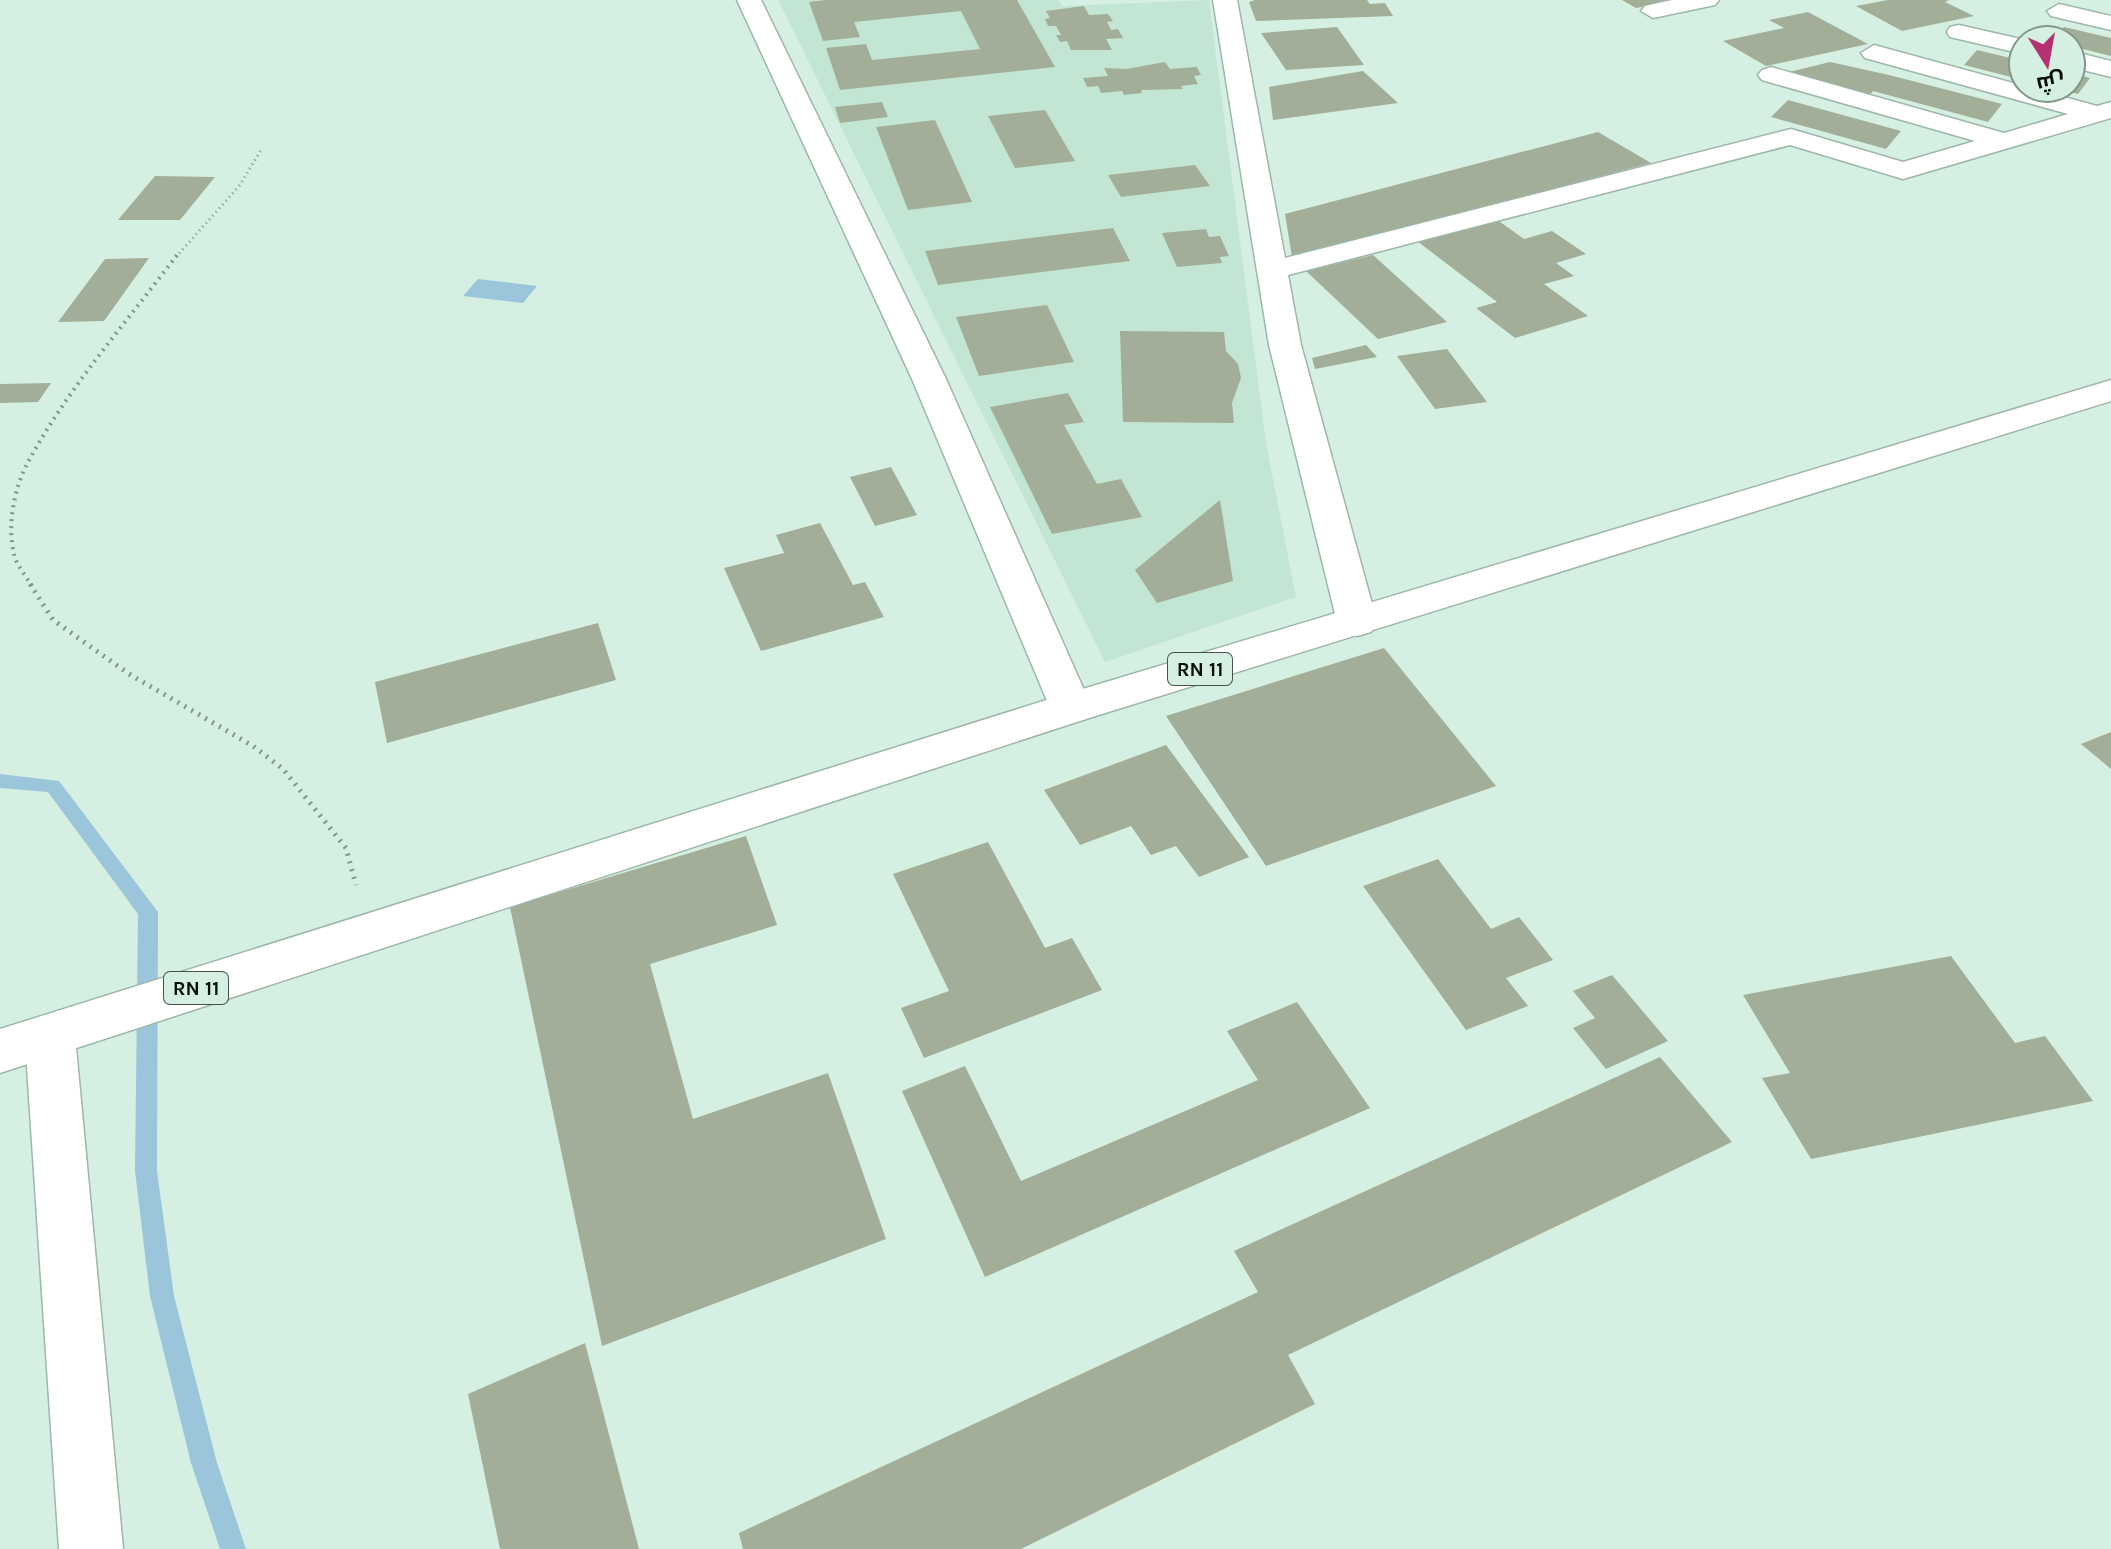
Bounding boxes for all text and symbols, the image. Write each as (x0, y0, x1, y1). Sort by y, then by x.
north arrow (2007, 24, 2087, 104)
text: ش (2034, 67, 2067, 98)
road number: RN 11 (1168, 653, 1232, 685)
road number: RN 11 (164, 972, 228, 1004)

